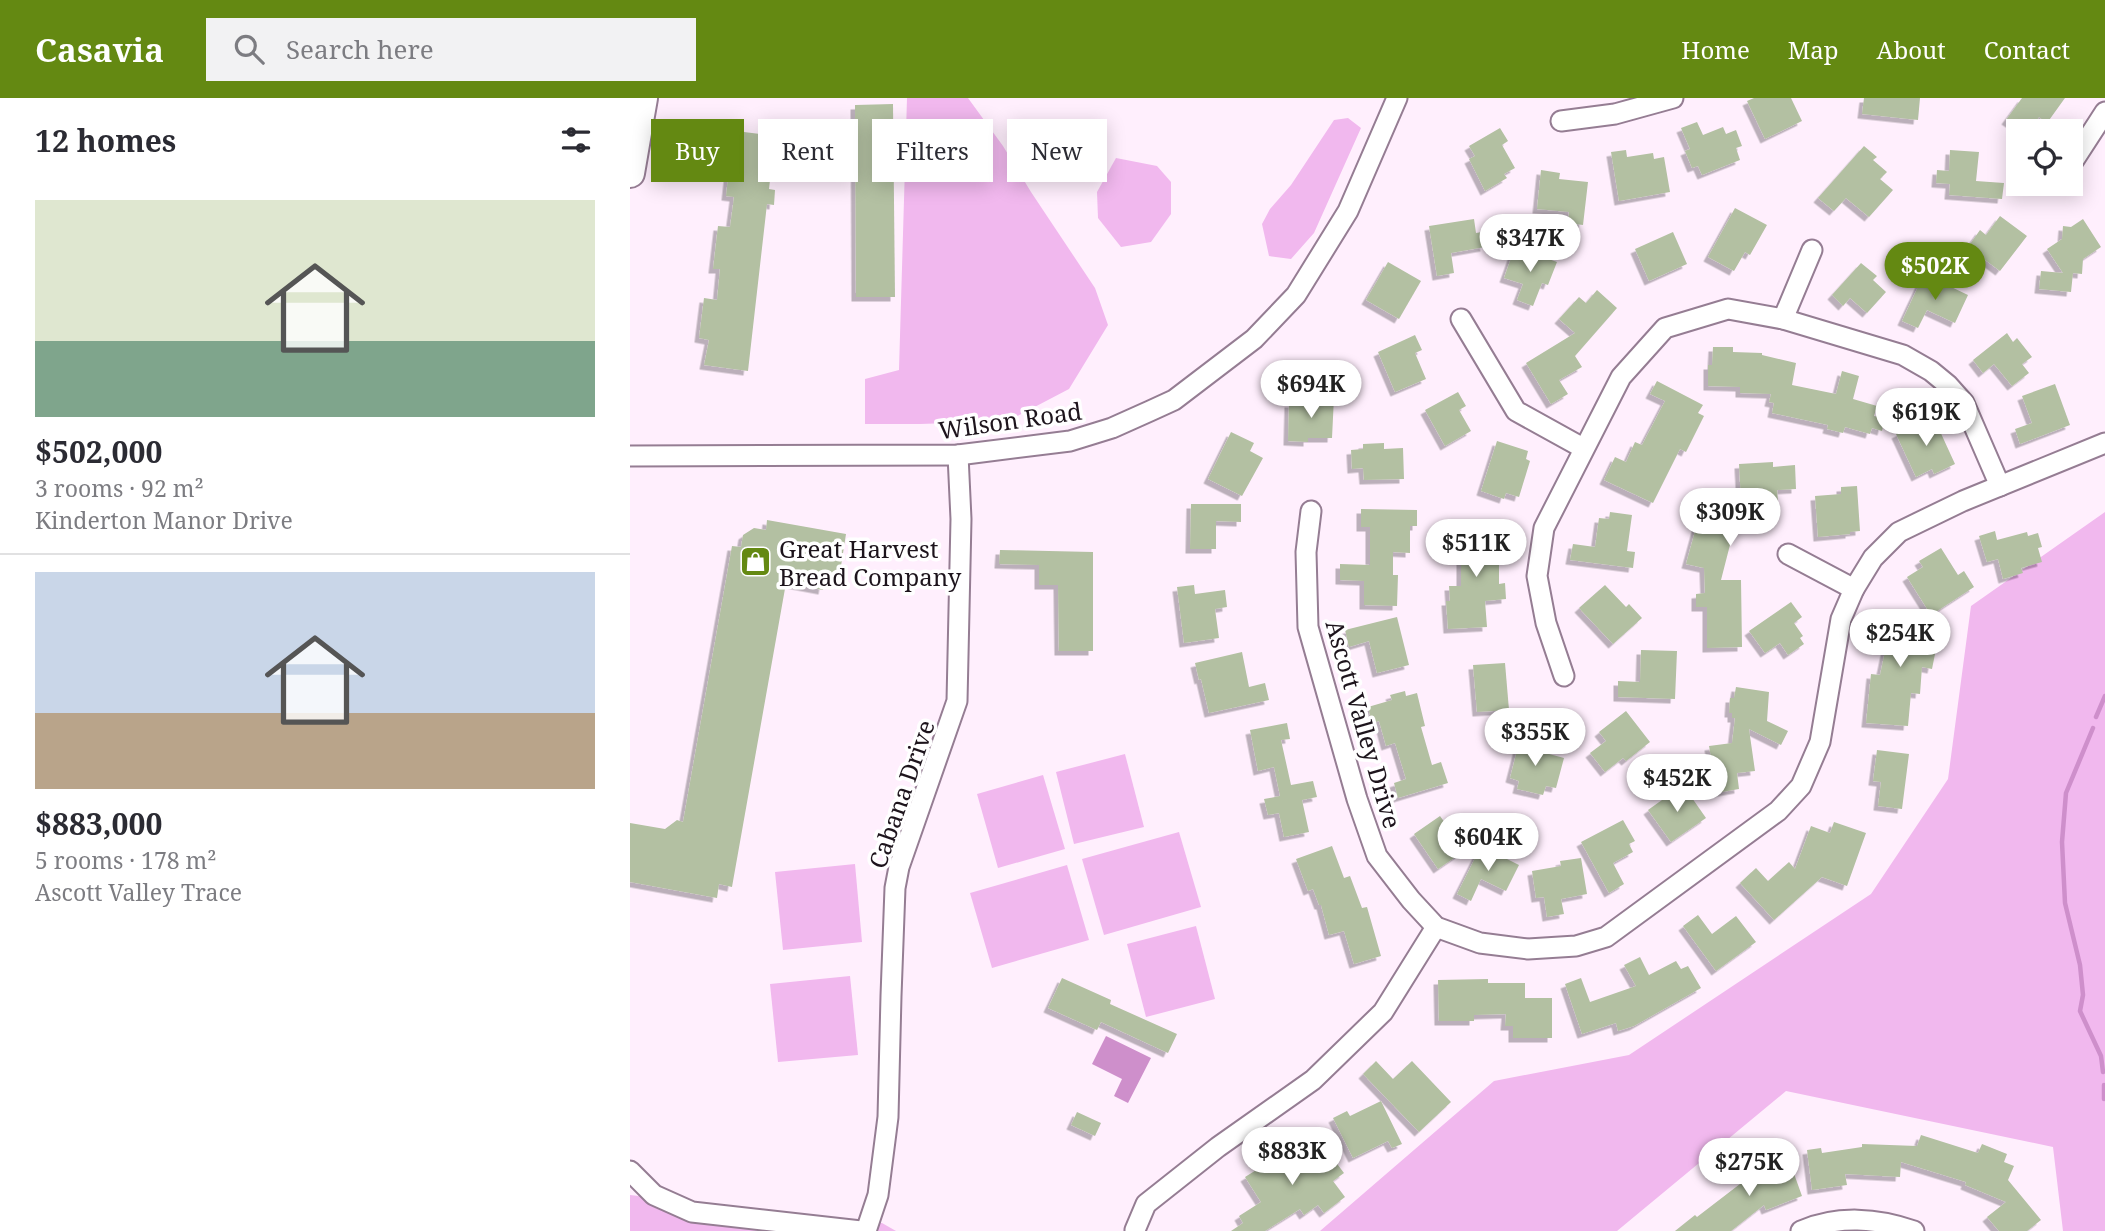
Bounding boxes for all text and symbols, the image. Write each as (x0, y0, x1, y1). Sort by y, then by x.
search box (206, 18, 696, 81)
text: Casavia (35, 27, 164, 72)
icon: search (230, 30, 268, 68)
text: Search here (286, 31, 434, 67)
text: Home (1681, 33, 1750, 66)
text: Map (1788, 33, 1839, 66)
text: About (1877, 33, 1946, 66)
text: Contact (1984, 33, 2070, 66)
chip: Buy (651, 119, 744, 182)
chip: Rent (758, 119, 858, 182)
chip: Filters (872, 119, 993, 182)
chip: New (1007, 119, 1107, 182)
map controls (2006, 119, 2083, 196)
button: locate (2006, 119, 2083, 196)
text: 12 homes (35, 120, 176, 161)
icon: filters (557, 121, 595, 159)
pin: $347K (1481, 214, 1579, 274)
text: $347K (1496, 221, 1564, 253)
pin: $502K (1886, 242, 1984, 302)
icon: home (252, 245, 378, 371)
text: $502K (1901, 249, 1969, 281)
pin: $694K (1262, 360, 1360, 420)
text: $694K (1277, 367, 1345, 399)
pin: $619K (1877, 388, 1975, 448)
street label: Wilson Road (936, 394, 1084, 446)
text: $619K (1892, 395, 1960, 427)
text: $502,000 (35, 431, 162, 472)
text: 3 rooms · 92 m² (35, 472, 204, 504)
pin: $309K (1681, 489, 1779, 548)
text: $309K (1696, 495, 1764, 527)
text: Kinderton Manor Drive (35, 504, 293, 536)
pin: $511K (1427, 519, 1525, 579)
text: $511K (1442, 526, 1510, 558)
place label: Great Harvest Bread Company (779, 532, 962, 593)
shop icon: Great Harvest Bread Company (739, 545, 773, 579)
pin: $254K (1851, 610, 1949, 669)
street label: Ascott Valley Drive (1318, 616, 1410, 832)
text: $254K (1866, 616, 1934, 648)
icon: home (252, 617, 378, 743)
pin: $355K (1486, 708, 1584, 768)
street label: Cabana Drive (860, 715, 942, 873)
text: $355K (1501, 715, 1569, 747)
pin: $452K (1628, 754, 1726, 814)
text: $452K (1643, 761, 1711, 793)
text: $883,000 (35, 803, 162, 844)
pin: $604K (1439, 814, 1537, 873)
text: $604K (1454, 820, 1522, 852)
text: 5 rooms · 178 m² (35, 844, 217, 876)
text: Ascott Valley Trace (35, 876, 242, 908)
pin: $883K (1243, 1128, 1341, 1187)
text: $883K (1258, 1134, 1326, 1166)
pin: $275K (1700, 1138, 1798, 1198)
text: $275K (1715, 1145, 1783, 1177)

